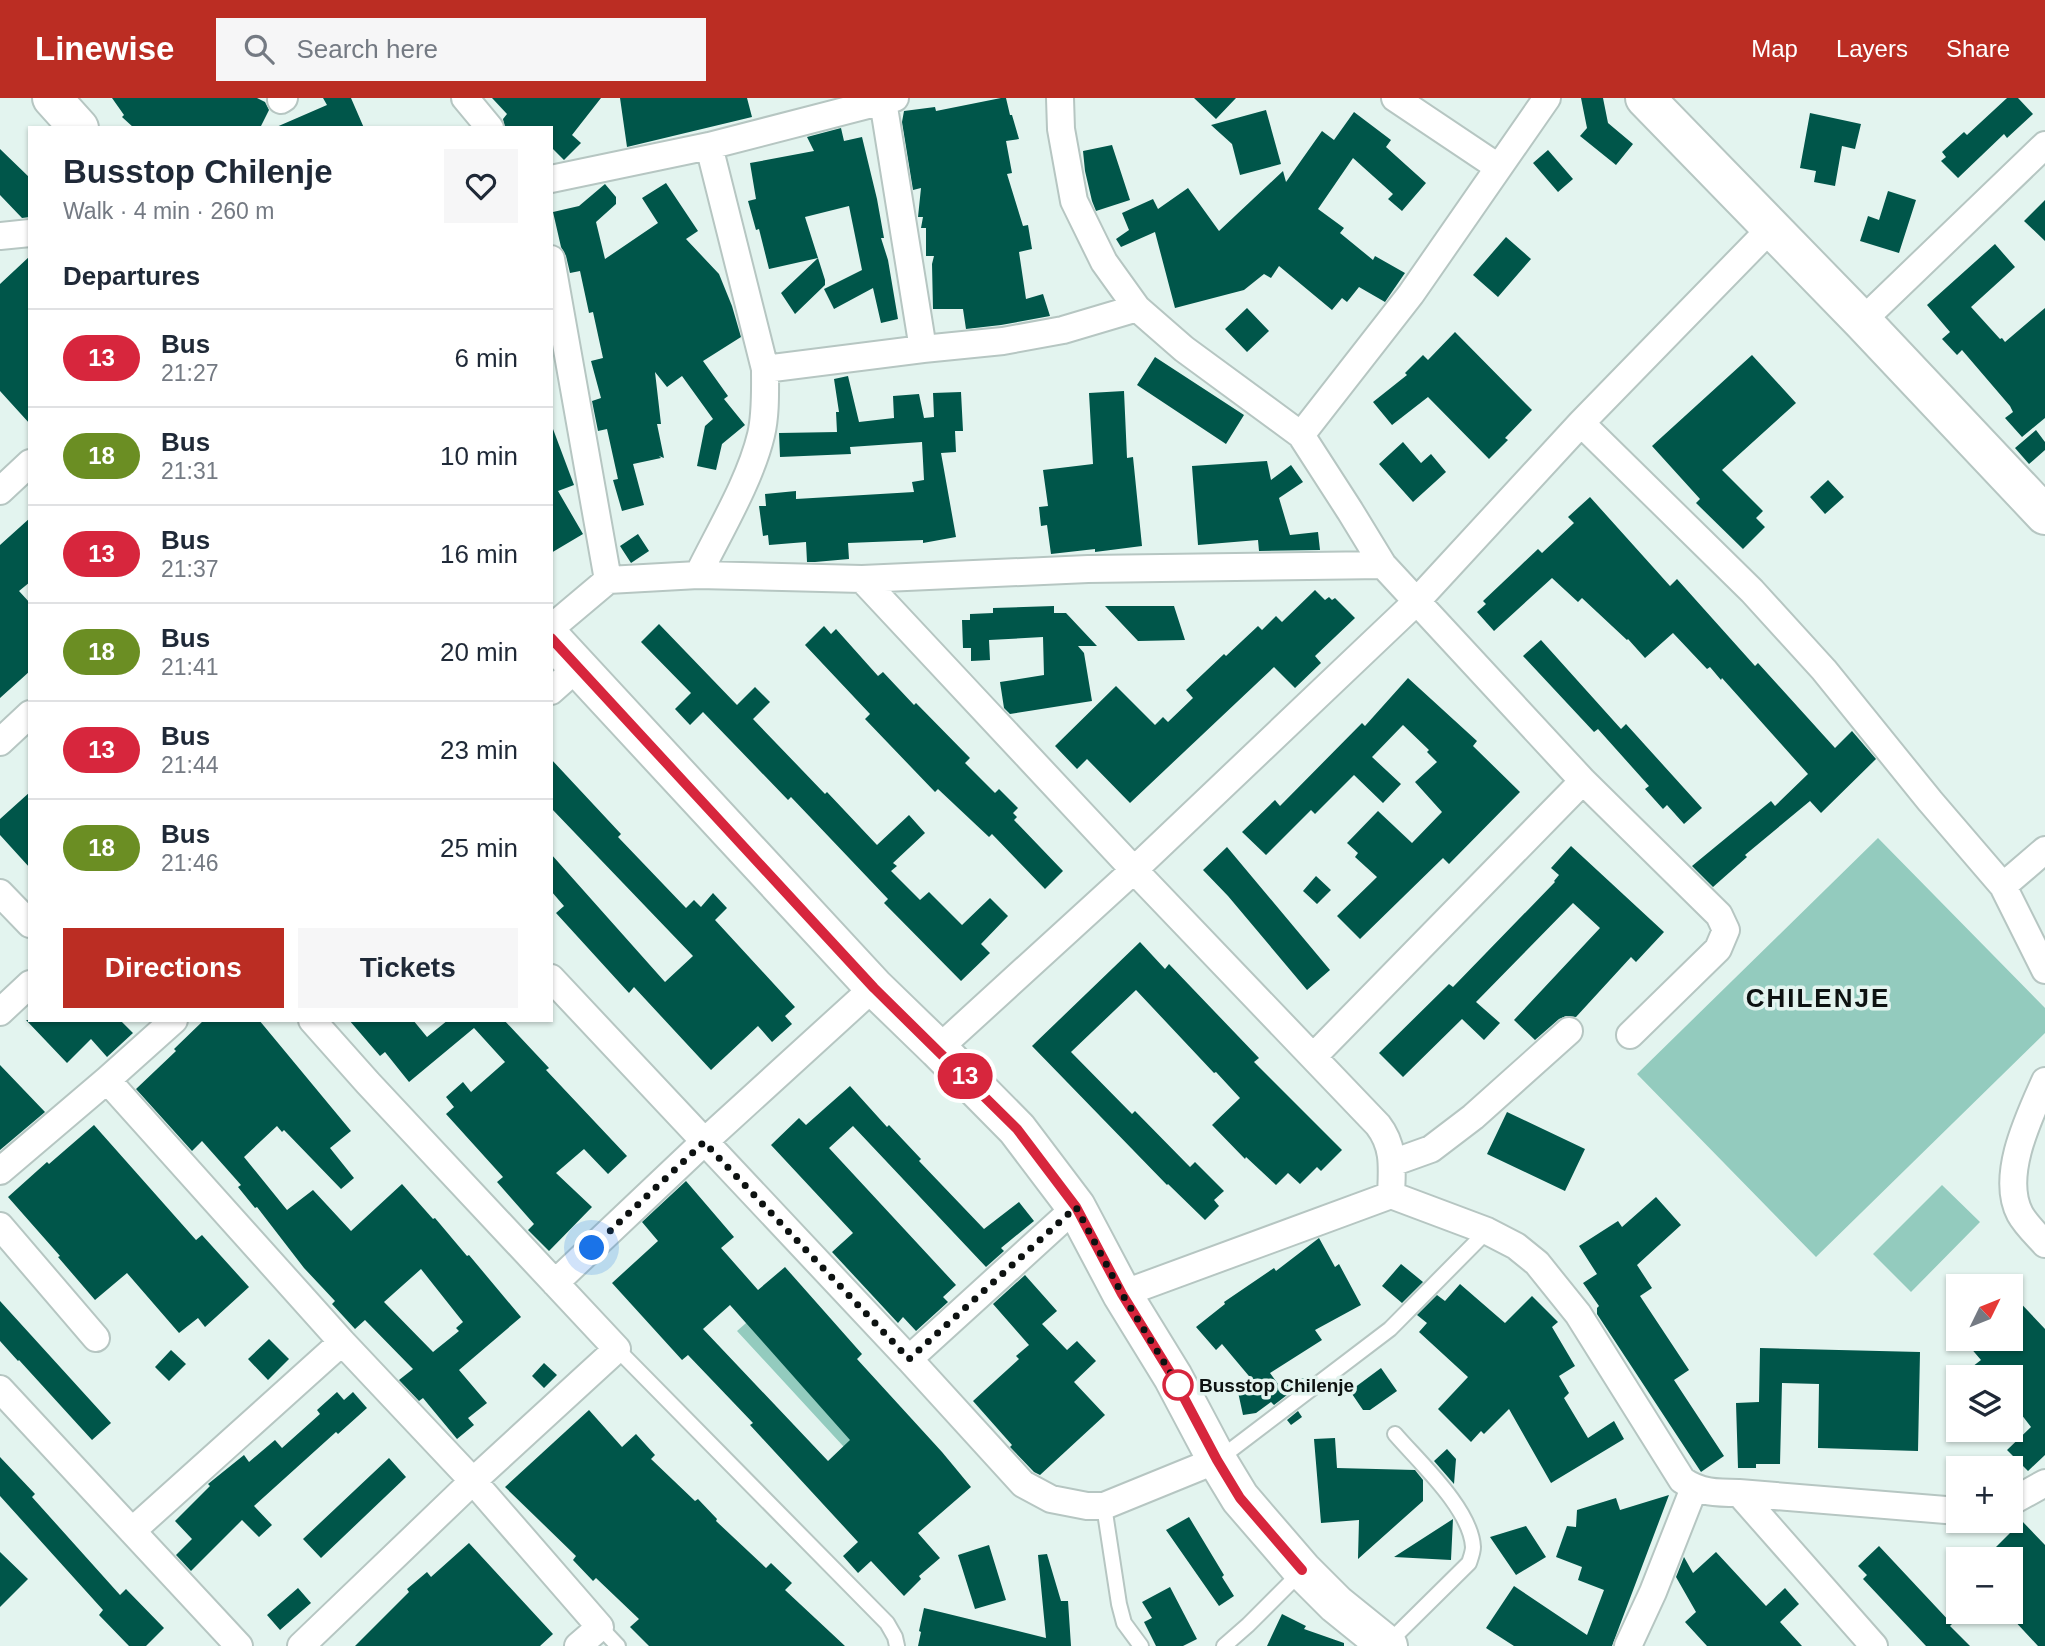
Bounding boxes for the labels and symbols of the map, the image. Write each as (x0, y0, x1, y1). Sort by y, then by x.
district label: CHILENJE (1746, 983, 1890, 1013)
line badge: 13 (934, 1053, 996, 1099)
your location (574, 1230, 609, 1265)
north arrow (1946, 1274, 2023, 1351)
marker: Busstop Chilenje (1163, 1370, 1193, 1400)
place label: Busstop Chilenje (1199, 1375, 1354, 1396)

